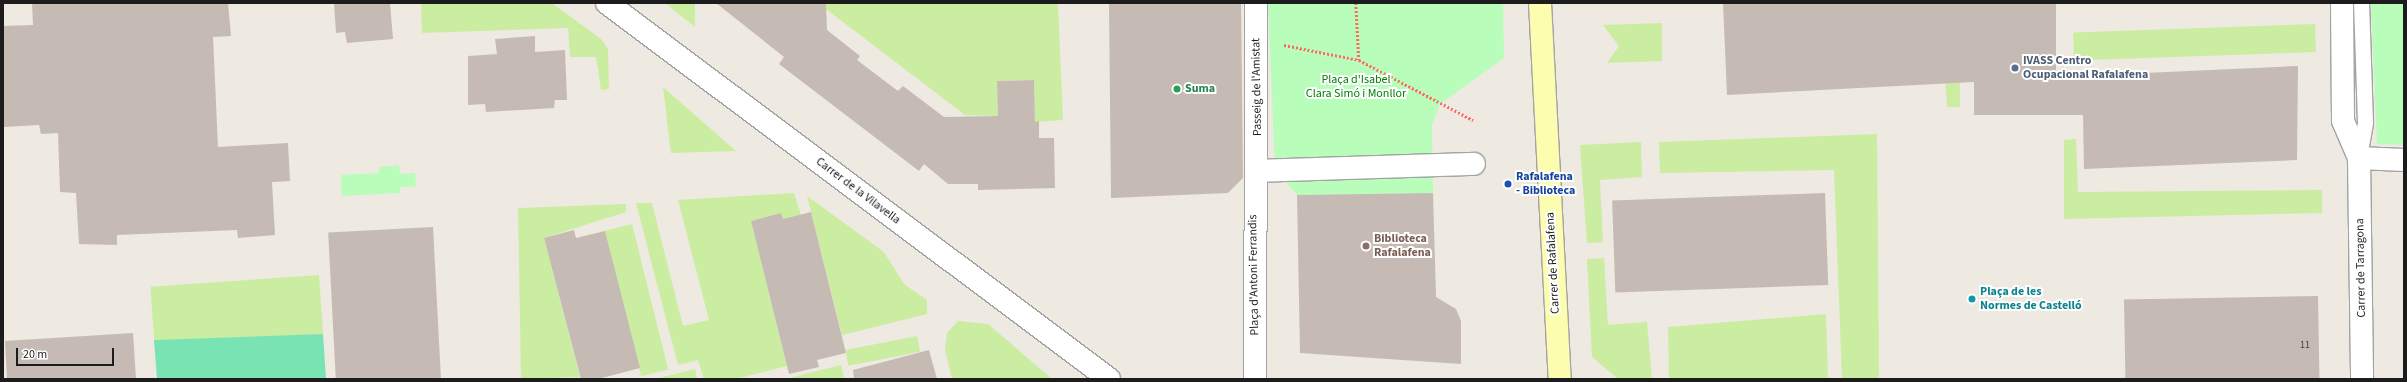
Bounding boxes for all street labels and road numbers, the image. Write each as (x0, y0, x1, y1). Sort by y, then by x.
street label: Passeig de l'Amistat (1249, 38, 1265, 136)
street label: Carrer de la Vilavella (813, 155, 903, 227)
street label: Carrer de Rafalafena (1543, 212, 1563, 314)
street label: Plaça d'Antoni Ferrandis (1246, 214, 1262, 336)
street label: Carrer de Tarragona (2353, 218, 2369, 318)

